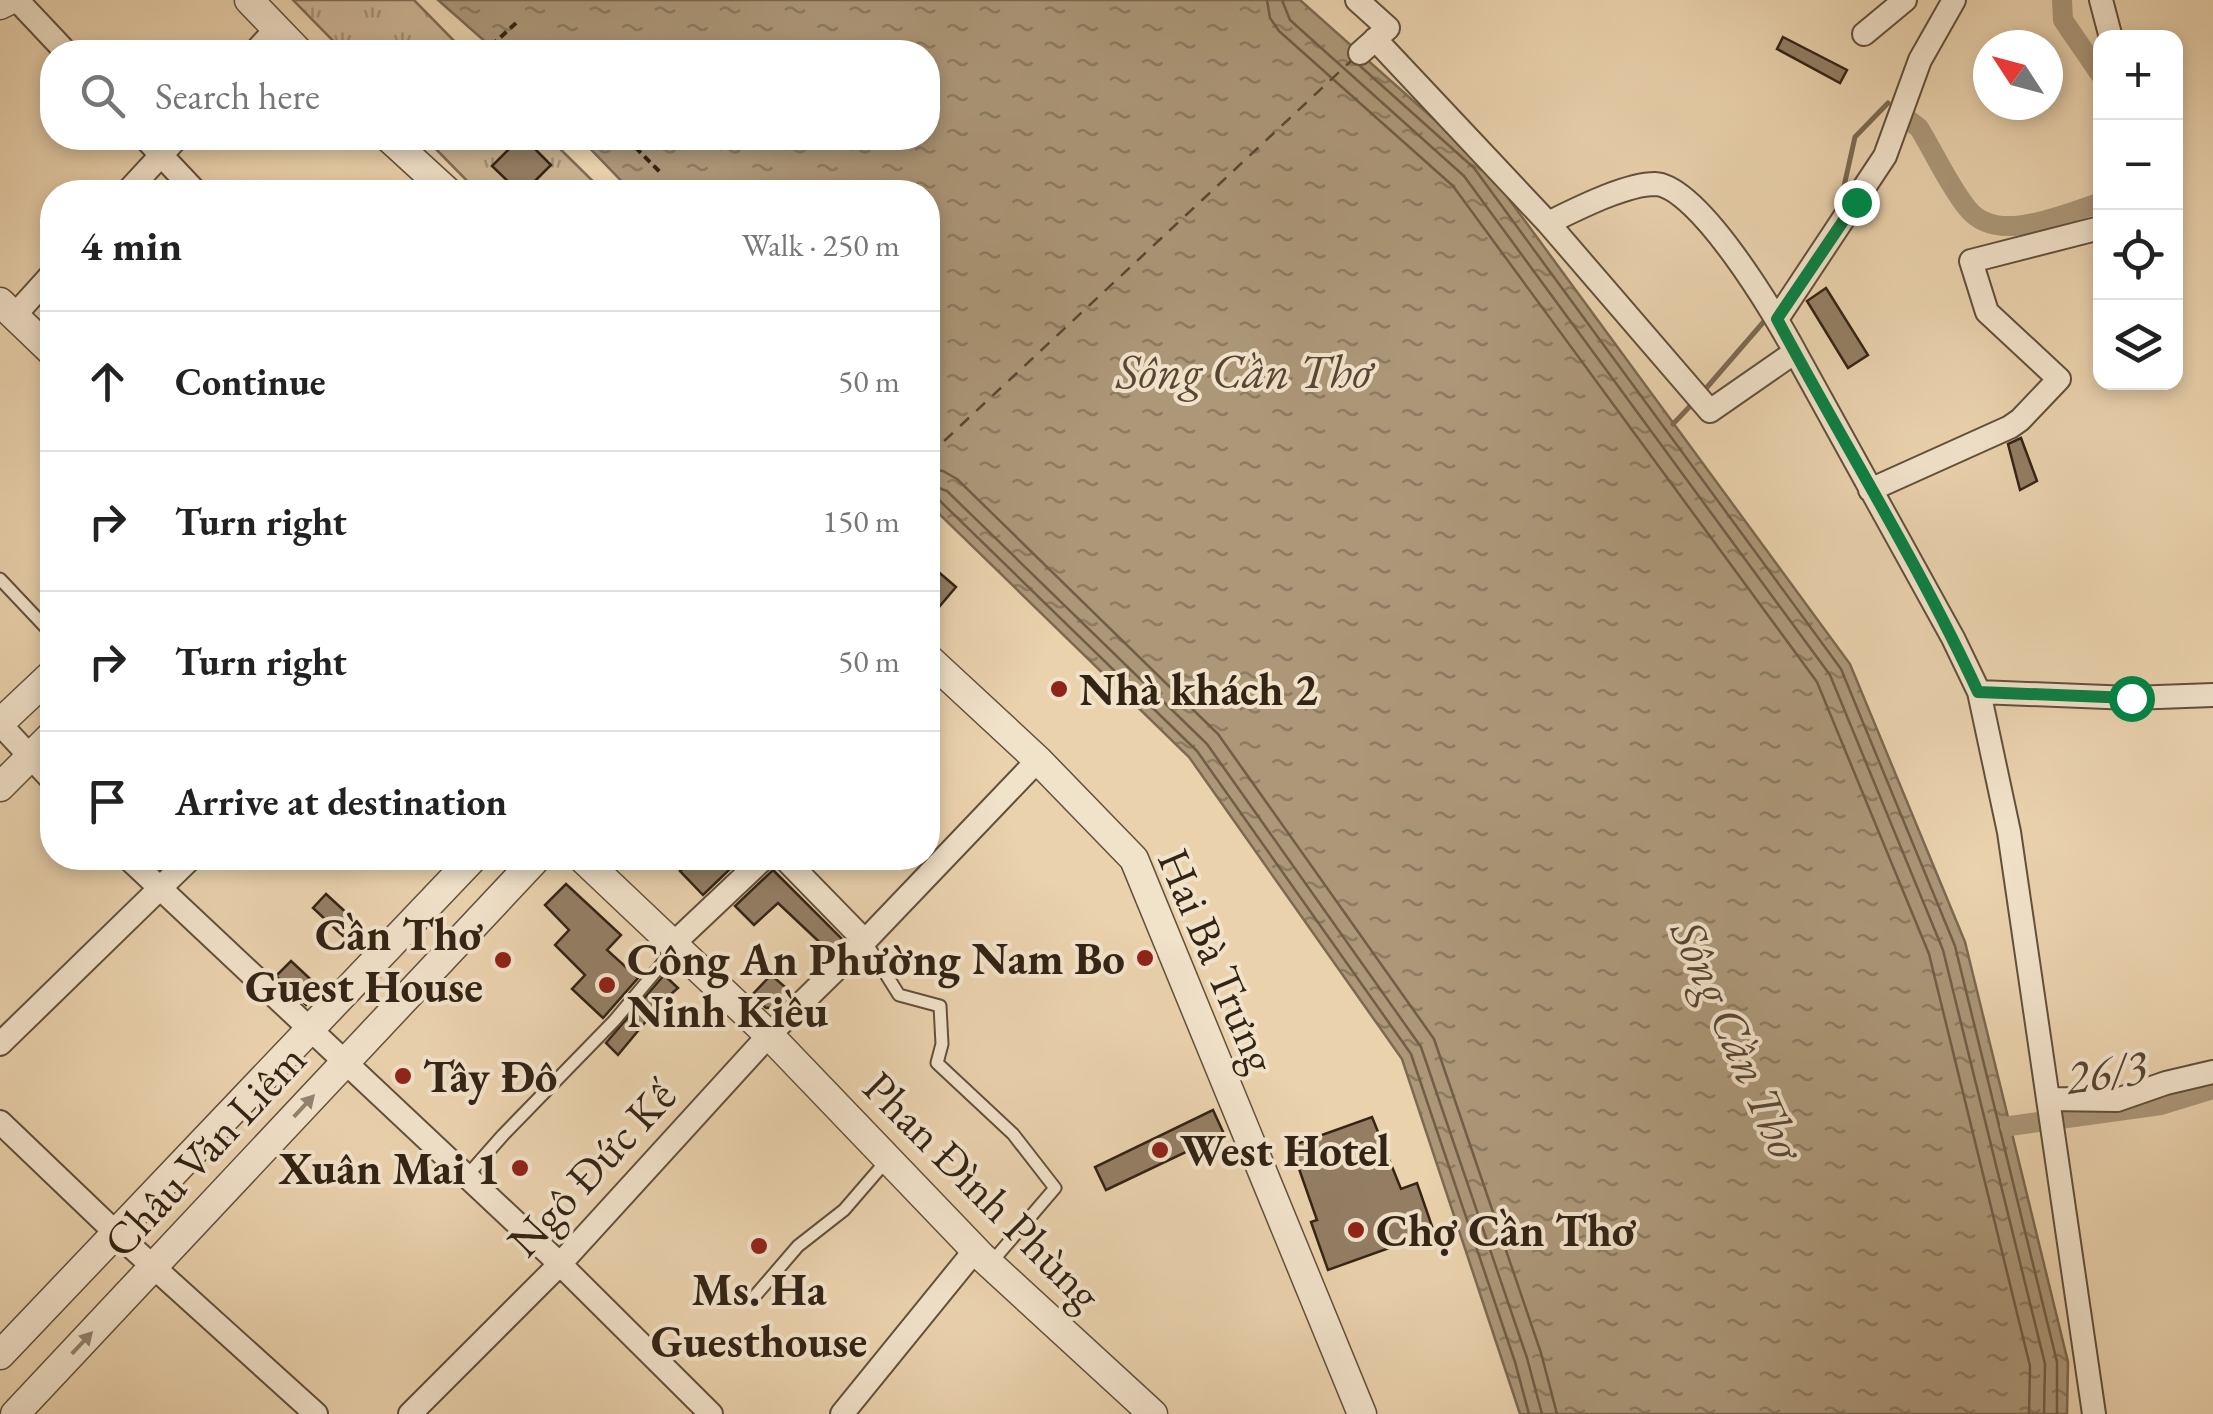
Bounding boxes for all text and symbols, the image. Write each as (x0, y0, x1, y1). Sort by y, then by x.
north arrow (1973, 30, 2063, 120)
map controls (2093, 30, 2183, 390)
button: + (2093, 30, 2183, 120)
search box (40, 40, 940, 150)
icon: search (75, 68, 130, 123)
text: Search here (155, 71, 320, 120)
button: − (2093, 120, 2183, 210)
route end (1834, 180, 1880, 226)
button: locate (2093, 210, 2183, 300)
text: 4 min (80, 218, 182, 273)
text: Walk · 250 m (742, 224, 900, 266)
button: layers (2093, 300, 2183, 390)
water label: Sông Cần Thơ (1115, 340, 1375, 402)
icon: ahead (80, 354, 135, 409)
text: Continue (175, 357, 326, 406)
text: 50 m (838, 360, 900, 402)
icon: right (80, 494, 135, 549)
text: Turn right (175, 497, 347, 546)
text: 150 m (823, 500, 900, 542)
icon: right (80, 634, 135, 689)
text: Turn right (175, 637, 347, 686)
text: 50 m (838, 640, 900, 682)
place label: Nhà khách 2 (1079, 660, 1318, 718)
route start (2109, 676, 2155, 722)
marker: Nhà khách 2 (1048, 678, 1070, 700)
icon: arrive (80, 774, 135, 829)
text: Arrive at destination (175, 777, 507, 826)
street label: Hai Bà Trưng (1145, 840, 1291, 1081)
place label: Cần Thơ Guest House (245, 905, 484, 1015)
water label: Sông Cần Thơ (1657, 909, 1819, 1172)
place label: Nam Bo (972, 929, 1125, 987)
place label: Công An Phường Ninh Kiều (627, 930, 961, 1040)
marker: Nam Bo (1134, 947, 1156, 969)
marker: Cần Thơ Guest House (492, 949, 514, 971)
marker: Công An Phường Ninh Kiều (596, 974, 618, 996)
street label: Châu Văn Liêm (90, 1031, 318, 1269)
water label: 26/3 (2060, 1034, 2152, 1108)
place label: Tây Đô (423, 1047, 558, 1105)
street label: Phan Đình Phùng (851, 1058, 1115, 1322)
marker: Tây Đô (392, 1065, 414, 1087)
street label: Ngô Đức Kế (494, 1066, 689, 1269)
one-way arrow (292, 1094, 315, 1118)
place label: West Hotel (1180, 1121, 1390, 1179)
place label: Xuân Mai 1 (278, 1139, 500, 1197)
marker: West Hotel (1149, 1139, 1171, 1161)
marker: Xuân Mai 1 (509, 1157, 531, 1179)
place label: Chợ Cần Thơ (1376, 1201, 1637, 1259)
marker: Chợ Cần Thơ (1345, 1219, 1367, 1241)
marker: Ms. Ha Guesthouse (748, 1235, 770, 1257)
place label: Ms. Ha Guesthouse (651, 1260, 867, 1370)
one-way arrow (70, 1331, 93, 1355)

